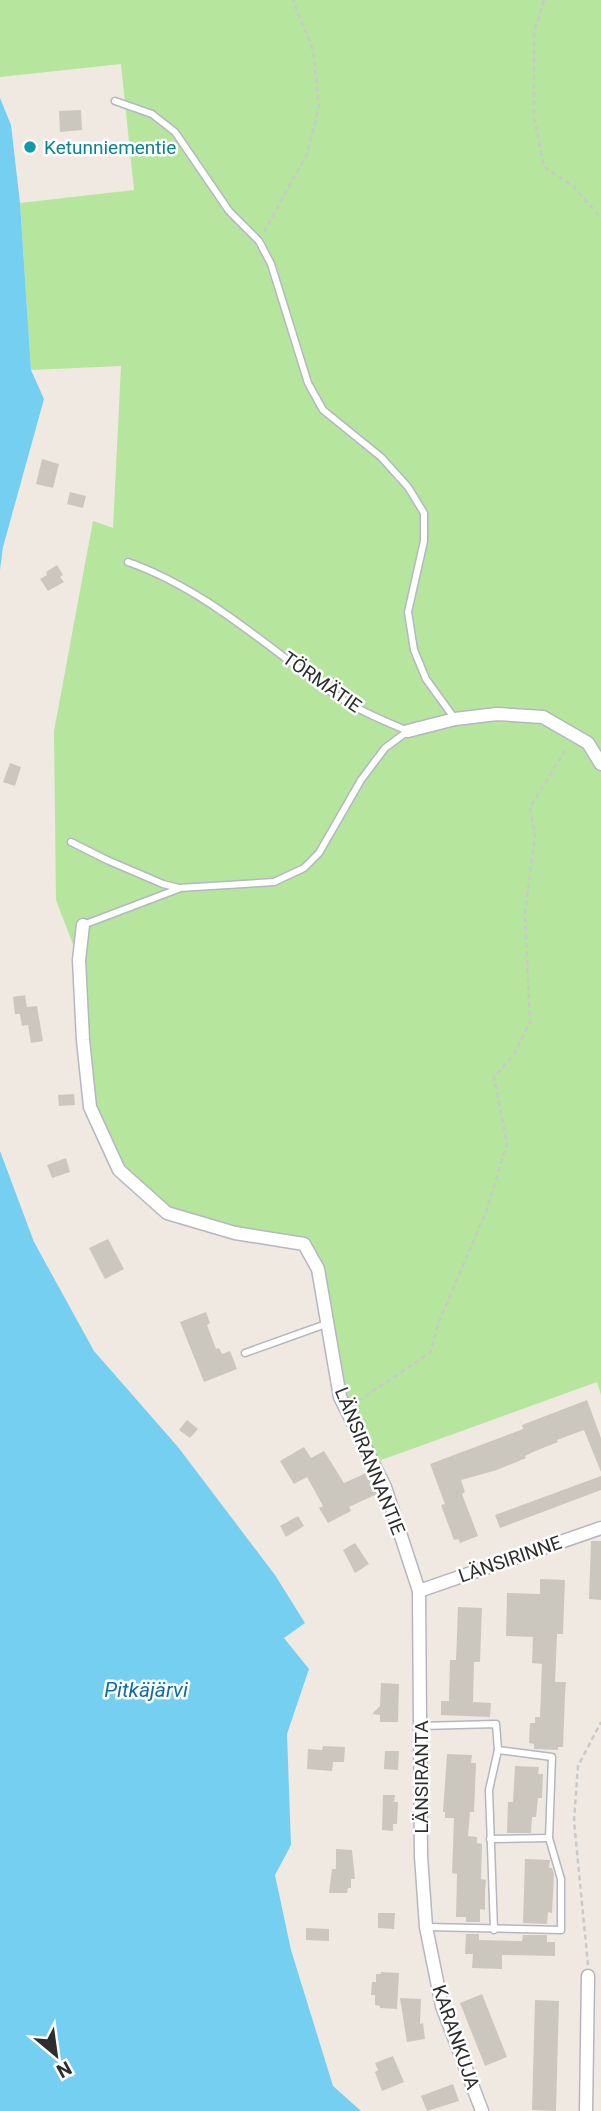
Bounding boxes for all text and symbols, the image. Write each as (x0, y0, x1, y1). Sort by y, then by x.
place label: Ketunniementie (44, 136, 176, 159)
marker: Ketunniementie (22, 139, 38, 155)
street label: TÖRMÄTIE (278, 646, 366, 718)
street label: LÄNSIRANNANTIE (330, 1384, 410, 1538)
street label: LÄNSIRINNE (455, 1531, 565, 1587)
water label: Pitkäjärvi (104, 1678, 188, 1702)
street label: LÄNSIRANTA (410, 1720, 433, 1834)
street label: KARANKUJA (427, 1982, 485, 2093)
north arrow (21, 2020, 91, 2090)
text: N (53, 2056, 75, 2083)

